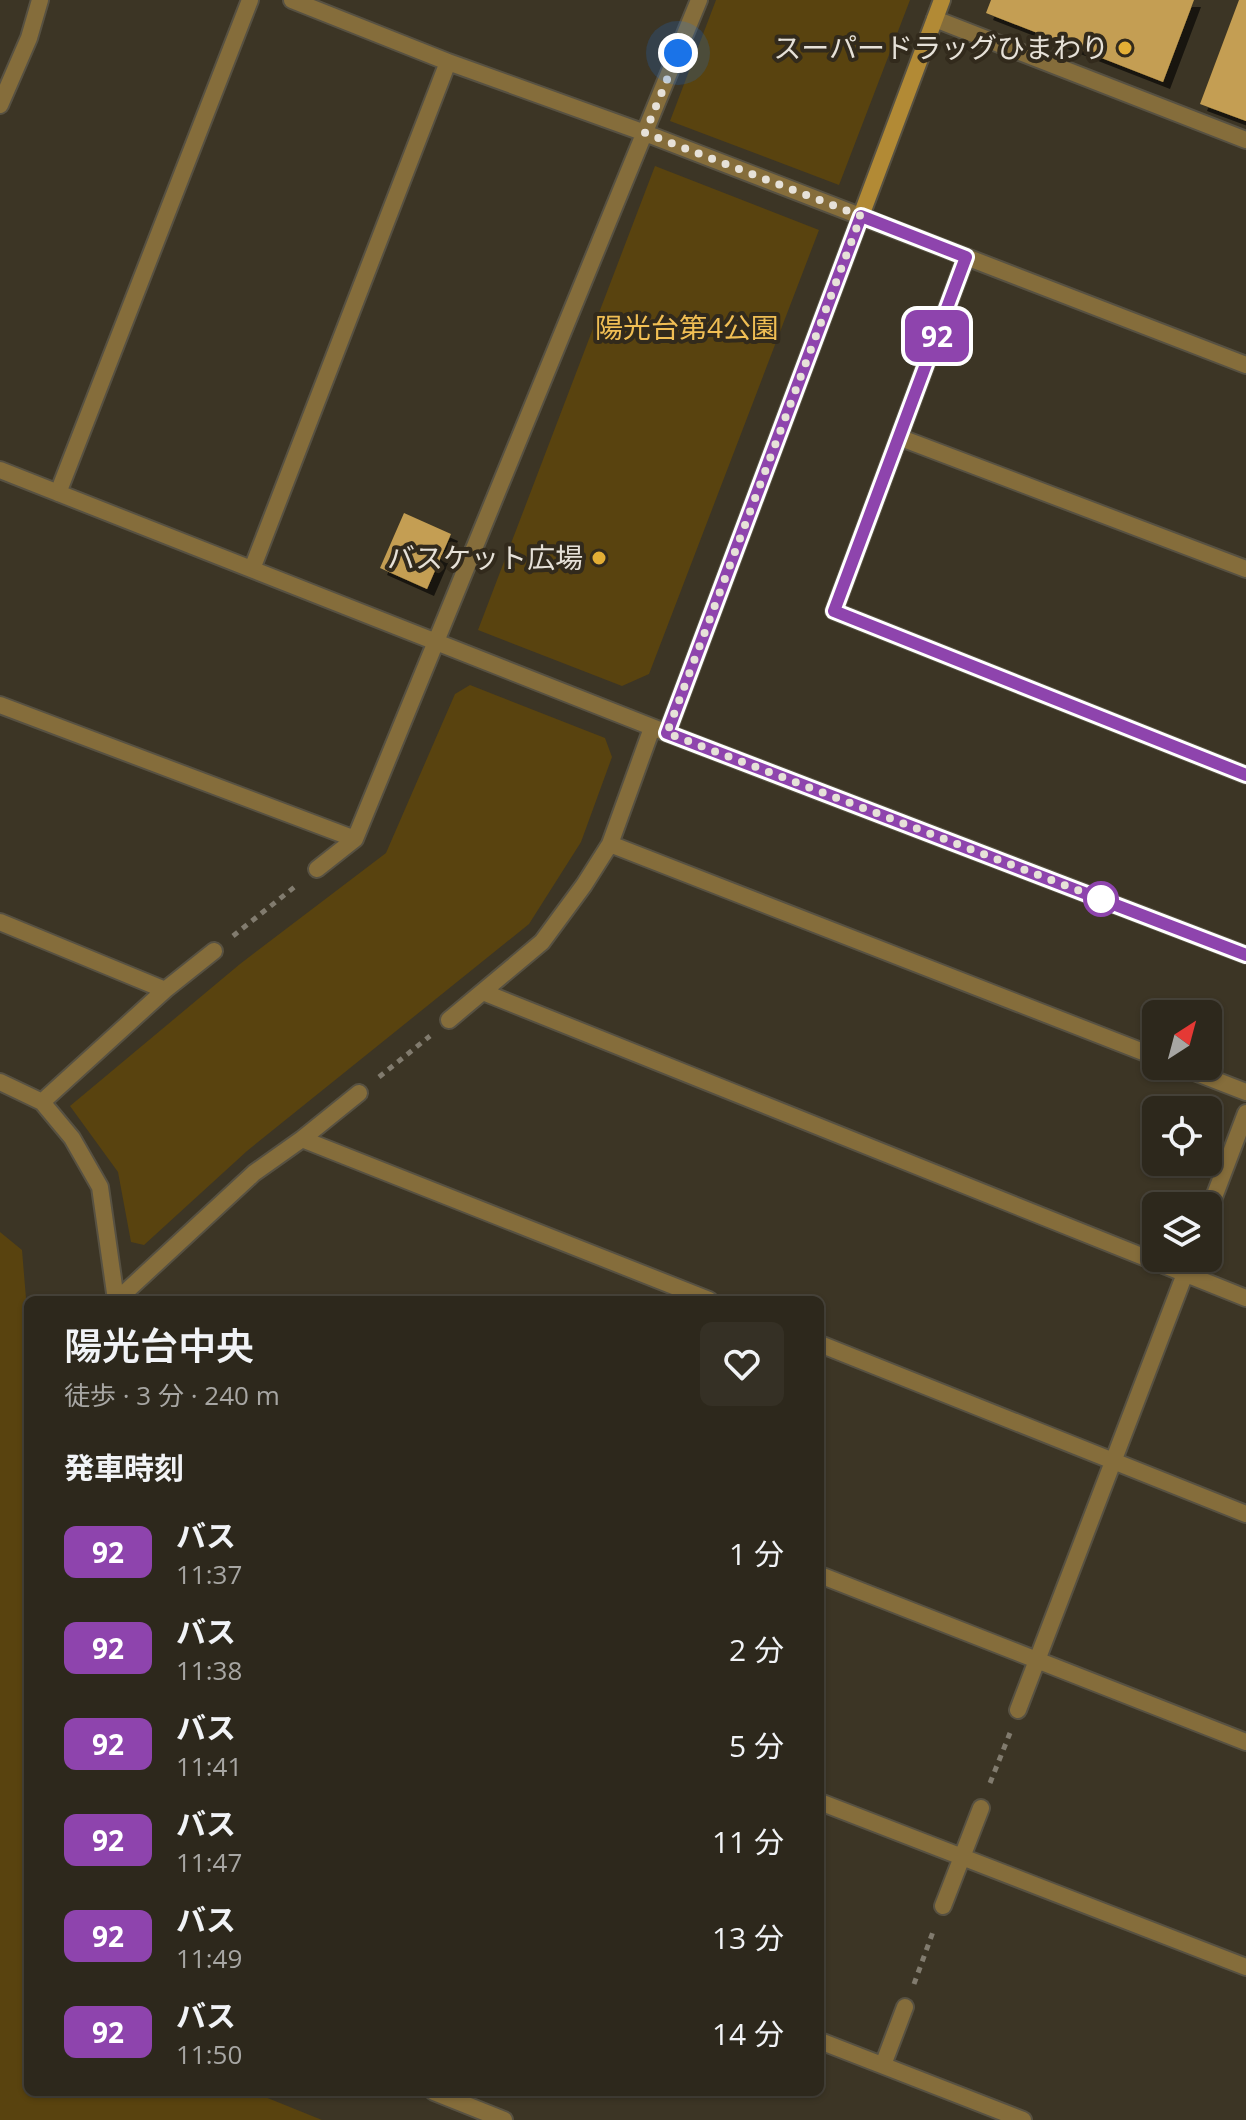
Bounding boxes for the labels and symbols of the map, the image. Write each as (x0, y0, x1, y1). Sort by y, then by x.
place label: スーパードラッグひまわり (773, 28, 1109, 66)
your location (658, 33, 698, 73)
marker: スーパードラッグひまわり (1116, 39, 1134, 57)
park label: 陽光台第4公園 (595, 308, 779, 346)
line badge: 92 (901, 310, 973, 362)
place label: バスケット広場 (387, 538, 583, 576)
marker: バスケット広場 (590, 549, 608, 567)
unlabelled marker (1084, 882, 1118, 916)
north arrow (1142, 1000, 1222, 1080)

